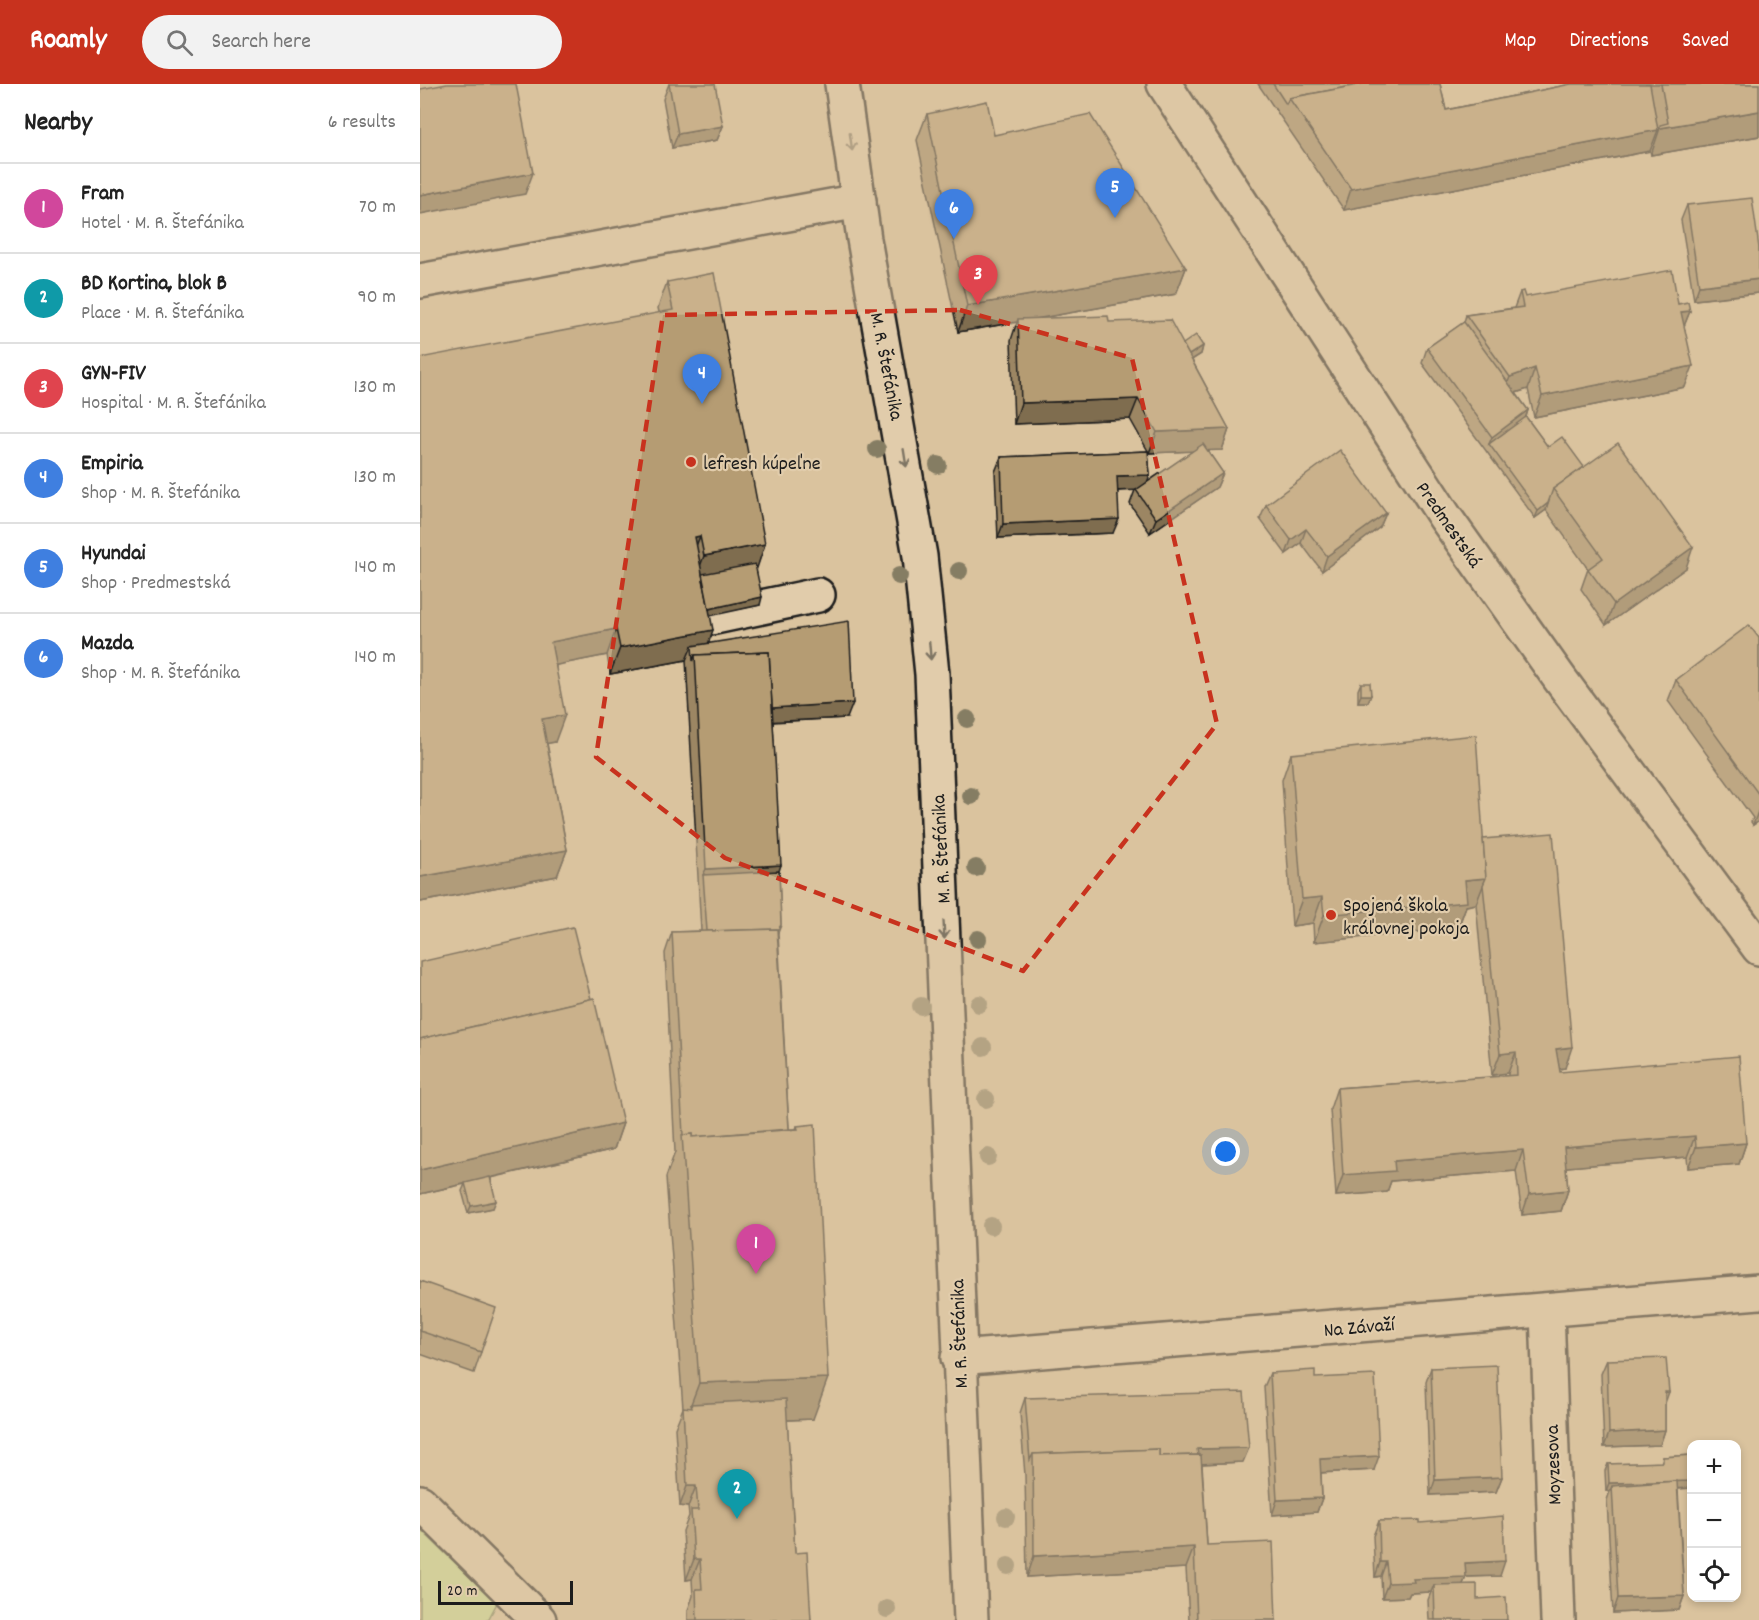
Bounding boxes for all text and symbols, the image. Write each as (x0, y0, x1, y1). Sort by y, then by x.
search box (142, 15, 562, 69)
text: Roamly (30, 22, 106, 62)
icon: search (163, 26, 196, 59)
text: Search here (211, 27, 311, 58)
text: Map (1505, 27, 1536, 57)
text: Directions (1569, 27, 1649, 57)
text: Saved (1682, 27, 1729, 57)
text: Nearby (24, 105, 92, 142)
text: 6 results (328, 109, 396, 137)
one-way arrow (845, 131, 856, 151)
pin: 5 (1096, 168, 1134, 218)
text: Fram (81, 179, 124, 210)
pin: 6 (934, 190, 974, 239)
text: 1 (41, 194, 46, 222)
text: 70 m (359, 194, 396, 222)
text: Hotel · M. R. Štefánika (81, 210, 244, 238)
pin: 3 (958, 256, 998, 305)
text: BD Kortina, blok B (81, 269, 227, 300)
text: 2 (39, 284, 48, 312)
text: 90 m (358, 284, 396, 312)
text: Place · M. R. Štefánika (81, 300, 244, 328)
street label: M. R. Štefánika (861, 310, 909, 423)
pin: 4 (682, 354, 722, 404)
text: GYN-FIV (81, 359, 146, 390)
text: 3 (39, 374, 48, 402)
text: 130 m (354, 374, 396, 402)
text: Hospital · M. R. Štefánika (81, 390, 266, 418)
one-way arrow (899, 448, 910, 468)
text: Empiria (81, 449, 143, 480)
place label: lefresh kúpeľne (703, 451, 821, 479)
marker: lefresh kúpeľne (684, 455, 698, 469)
text: 4 (39, 464, 48, 492)
text: 130 m (354, 464, 396, 492)
street label: Predmestská (1408, 477, 1488, 575)
text: Shop · M. R. Štefánika (81, 480, 240, 508)
text: Hyundai (81, 539, 145, 570)
text: 5 (39, 554, 48, 582)
text: 140 m (354, 554, 396, 582)
text: Shop · Predmestská (81, 570, 230, 598)
text: Mazda (81, 629, 133, 660)
one-way arrow (925, 641, 936, 661)
text: 6 (39, 644, 48, 672)
text: 140 m (354, 644, 396, 672)
text: Shop · M. R. Štefánika (81, 660, 240, 688)
street label: M. R. Štefánika (926, 793, 960, 904)
place label: Spojená škola kráľovnej pokoja (1343, 893, 1470, 944)
marker: Spojená škola kráľovnej pokoja (1324, 908, 1338, 922)
one-way arrow (938, 920, 949, 940)
your location (1211, 1137, 1240, 1166)
pin: 1 (736, 1224, 776, 1274)
street label: M. R. Štefánika (945, 1278, 977, 1389)
street label: Na Závaží (1323, 1312, 1397, 1346)
street label: Moyzesova (1540, 1424, 1570, 1505)
map controls (1687, 1440, 1741, 1602)
button: + (1687, 1440, 1741, 1494)
pin: 2 (718, 1470, 756, 1519)
button: − (1687, 1494, 1741, 1548)
button: locate (1687, 1548, 1741, 1602)
scale bar (438, 1578, 573, 1606)
text: 20 m (447, 1580, 477, 1603)

